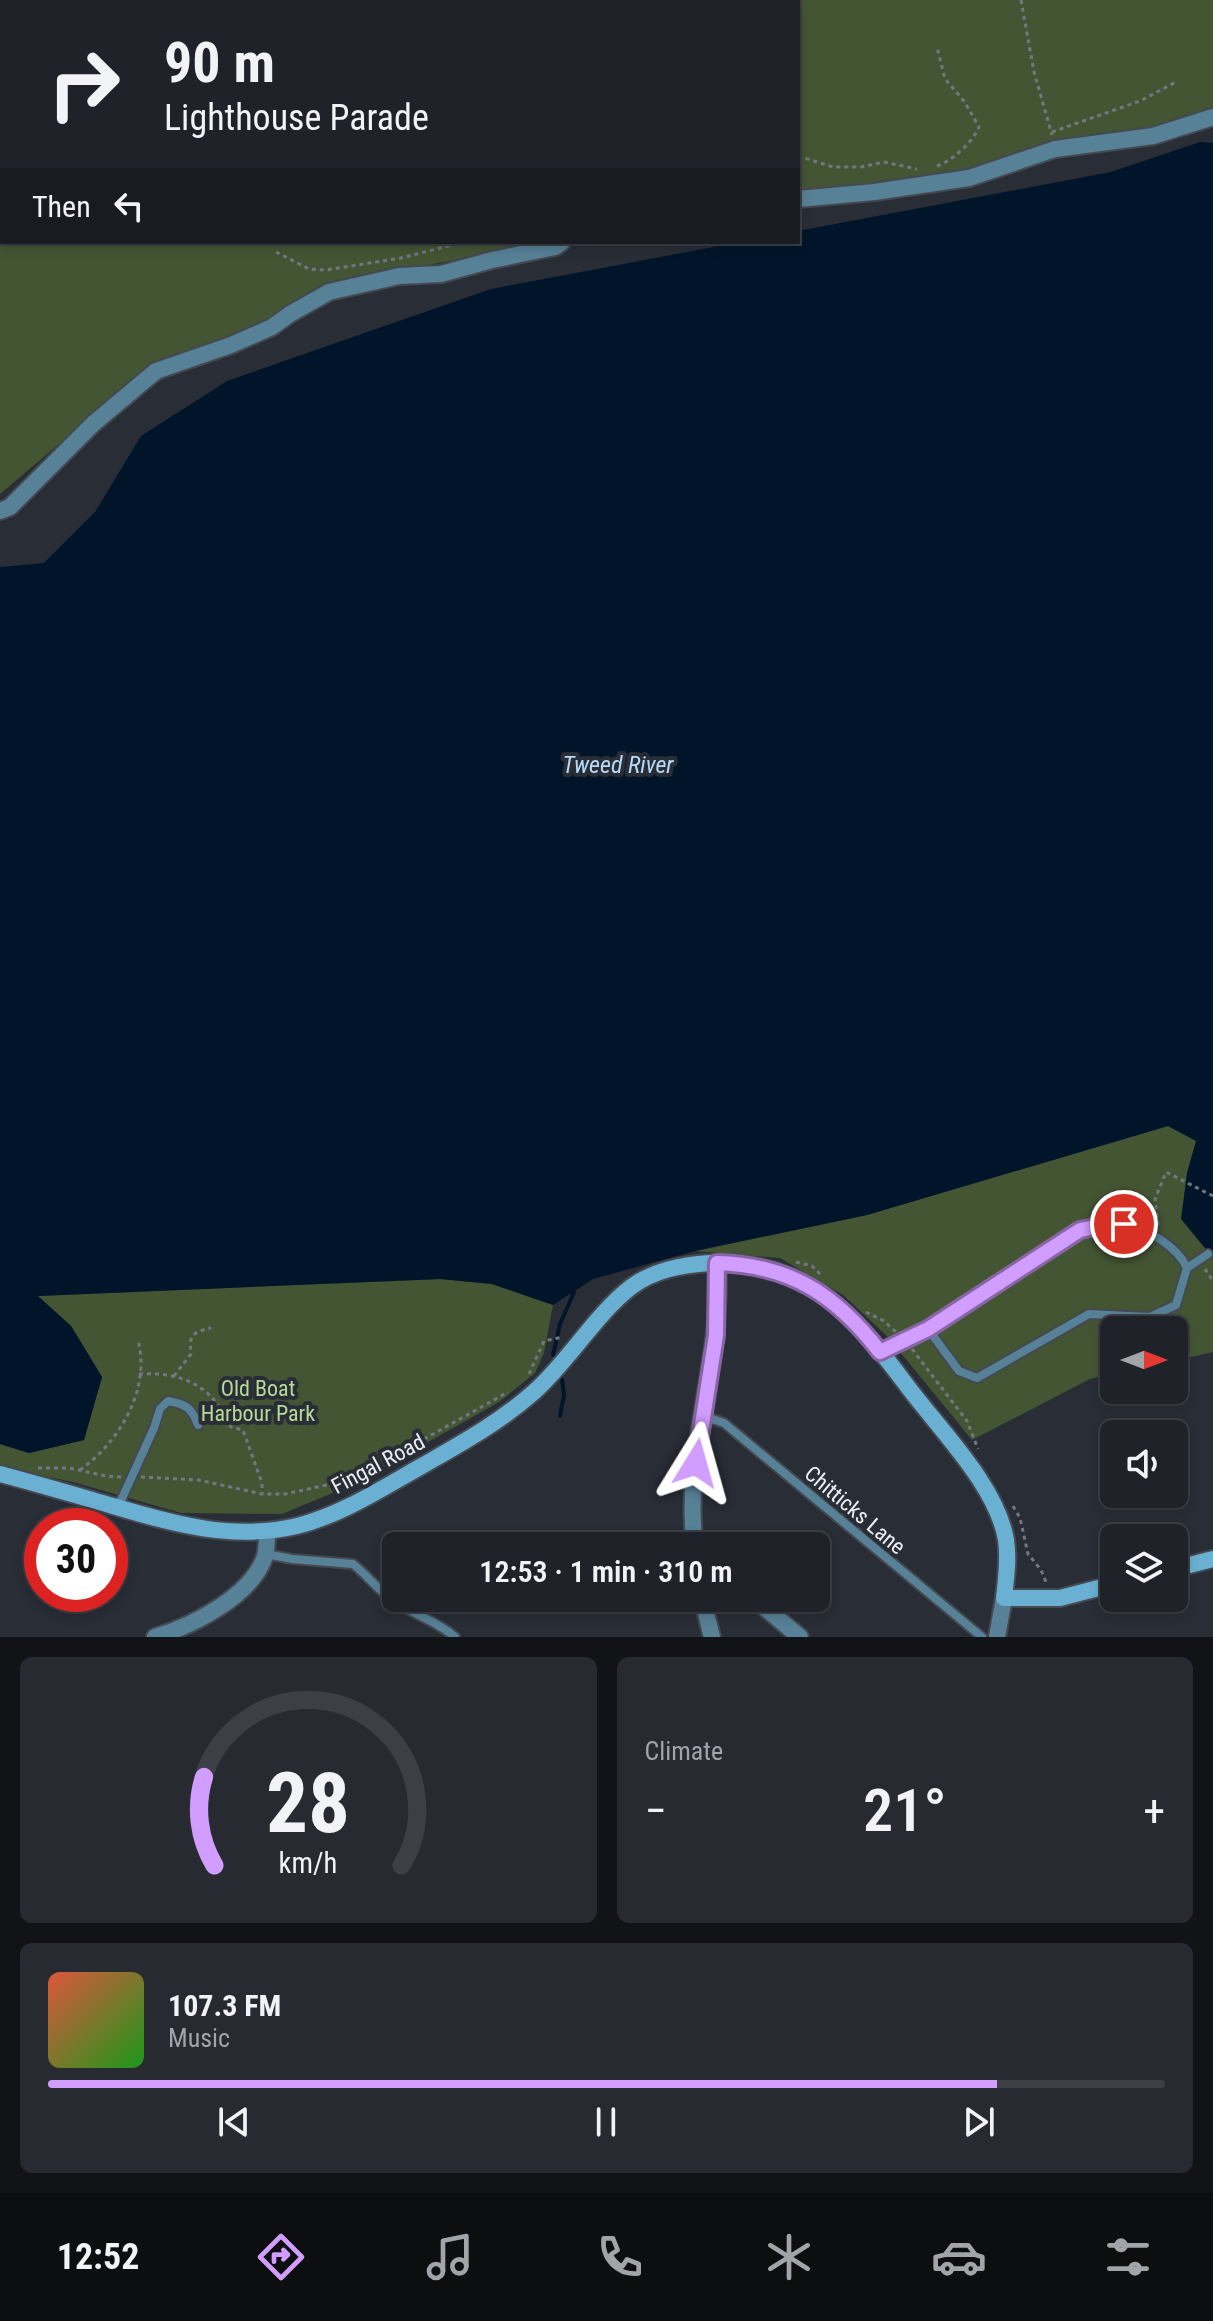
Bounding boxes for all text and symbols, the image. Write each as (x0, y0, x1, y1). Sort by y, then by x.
text: 90 m (164, 30, 275, 96)
icon: right (32, 32, 136, 136)
text: Lighthouse Parade (164, 97, 429, 139)
icon: left (107, 184, 151, 228)
text: Then (32, 189, 91, 224)
water label: Tweed River (563, 751, 674, 779)
pin (1090, 1190, 1158, 1258)
icon: arrive (1102, 1202, 1146, 1246)
north arrow (1100, 1316, 1188, 1404)
map controls (1100, 1316, 1188, 1612)
park label: Old Boat Harbour Park (201, 1376, 315, 1426)
button: sound (1100, 1420, 1188, 1508)
position arrow (654, 1421, 738, 1505)
street label: Fingal Road (327, 1429, 429, 1499)
street label: Chitticks Lane (800, 1461, 910, 1559)
speed limit sign: 30 (24, 1508, 128, 1612)
button: layers (1100, 1524, 1188, 1612)
text: 12:53 · 1 min · 310 m (479, 1554, 733, 1589)
text: Climate (645, 1736, 723, 1766)
text: 28 (266, 1755, 350, 1852)
text: 21° (863, 1775, 947, 1846)
text: − (645, 1785, 667, 1837)
text: + (1143, 1785, 1165, 1837)
text: km/h (279, 1846, 338, 1880)
text: 107.3 FM (168, 1988, 281, 2023)
text: Music (168, 2023, 230, 2053)
icon: previous (212, 2100, 256, 2144)
icon: pause (584, 2100, 628, 2144)
icon: next (957, 2100, 1001, 2144)
icon: directions (253, 2229, 309, 2285)
icon: music (422, 2229, 478, 2285)
icon: phone (592, 2229, 648, 2285)
icon: climate (761, 2229, 817, 2285)
icon: car (931, 2229, 987, 2285)
icon: filters (1100, 2229, 1156, 2285)
text: 12:52 (57, 2236, 139, 2278)

